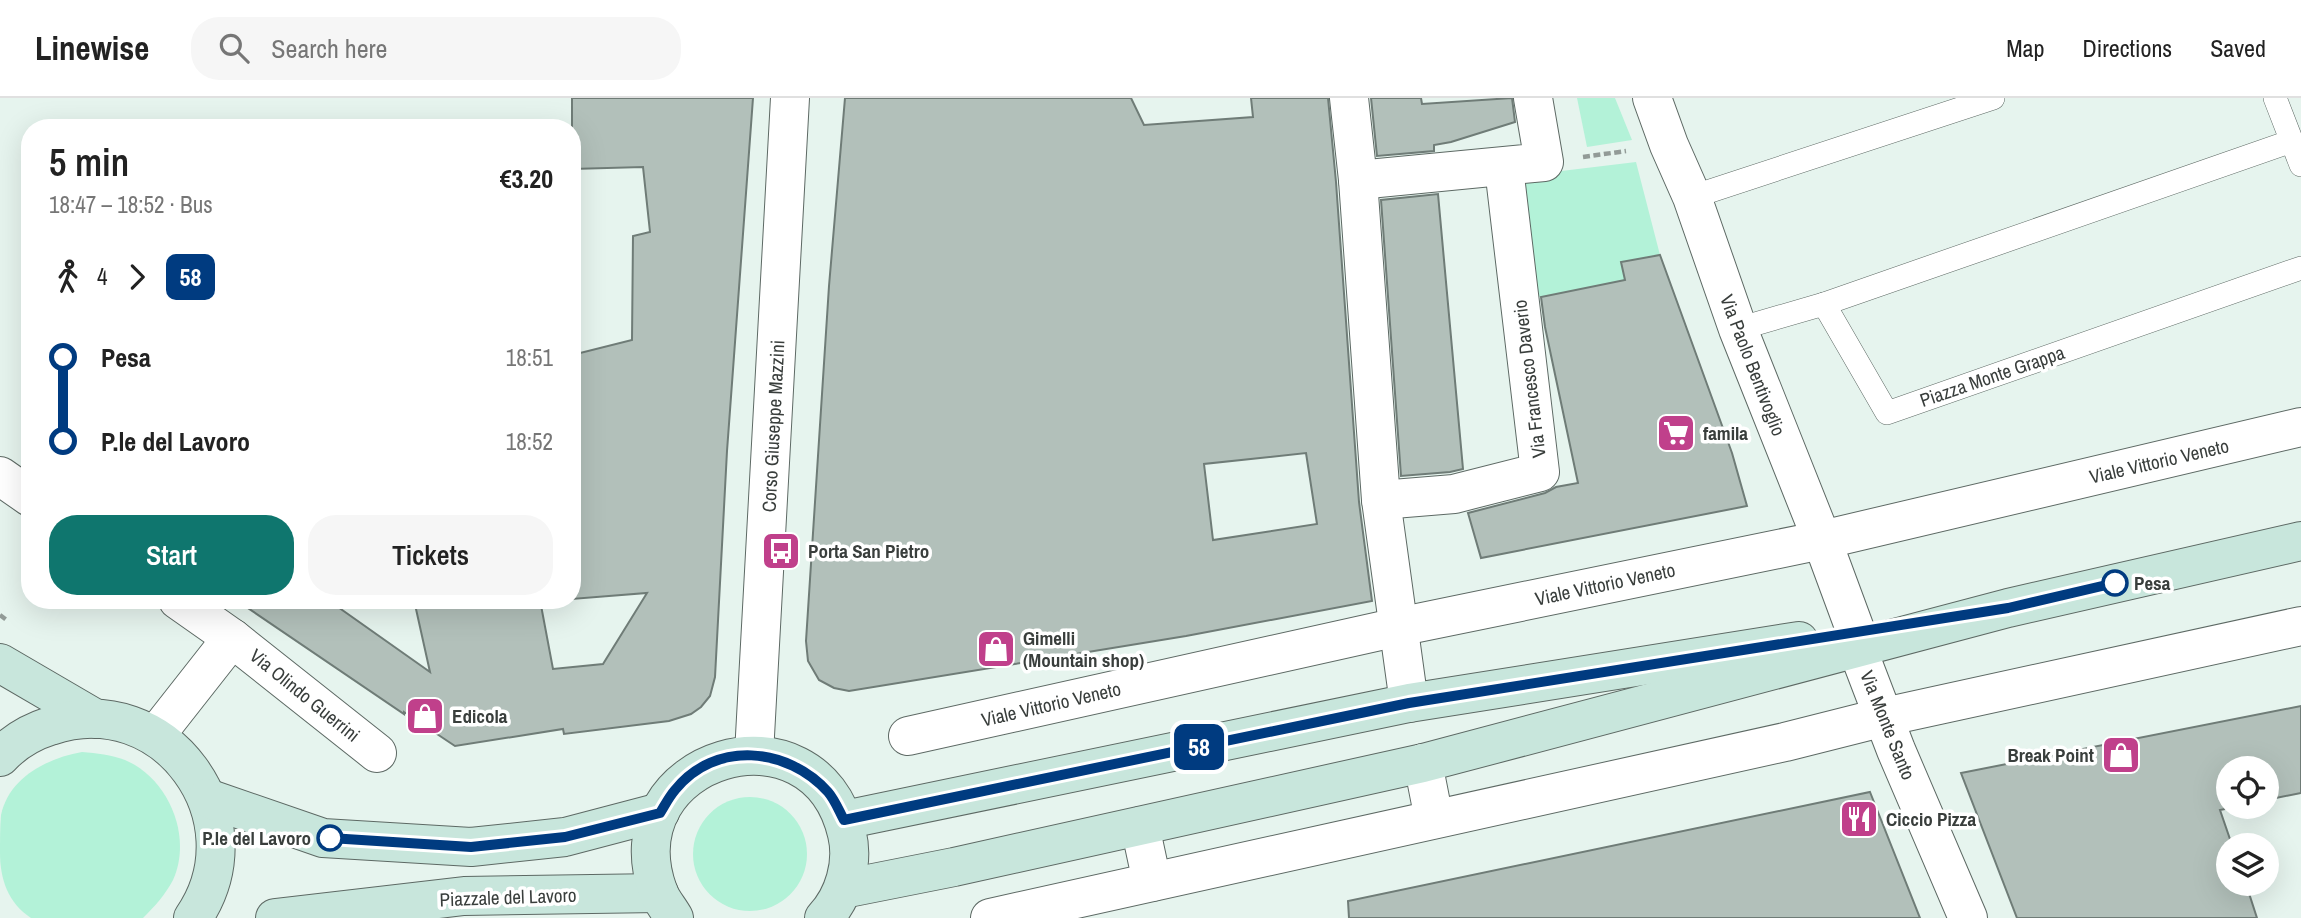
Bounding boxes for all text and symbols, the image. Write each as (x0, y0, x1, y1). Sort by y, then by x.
search box (191, 17, 681, 80)
text: Linewise (35, 26, 149, 70)
icon: search (215, 29, 253, 67)
text: Search here (271, 31, 387, 66)
text: Map (2006, 32, 2044, 64)
text: Directions (2082, 32, 2172, 64)
text: Saved (2210, 32, 2266, 64)
text: 5 min (49, 137, 129, 188)
text: €3.20 (500, 161, 553, 196)
text: 18:47 – 18:52 · Bus (49, 189, 213, 220)
icon: walk (49, 258, 87, 296)
icon: forward (118, 258, 156, 296)
text: 4 (97, 261, 108, 292)
text: 58 (180, 261, 201, 293)
street label: Via Paolo Bentivoglio (1714, 291, 1792, 439)
street label: Via Francesco Daverio (1506, 298, 1552, 460)
street label: Corso Giuseppe Mazzini (756, 339, 790, 513)
street label: Piazza Monte Grappa (1916, 339, 2068, 413)
text: Pesa (101, 340, 151, 375)
text: 18:51 (506, 342, 553, 373)
supermarket icon: famila (1655, 412, 1697, 454)
place label: famila (1703, 420, 1748, 446)
text: P.le del Lavoro (101, 424, 250, 459)
text: 18:52 (506, 426, 553, 457)
street label: Viale Vittorio Veneto (2087, 432, 2231, 490)
button: Start (49, 515, 294, 595)
button: Tickets (308, 515, 553, 595)
bus stop icon: Porta San Pietro (760, 530, 802, 572)
place label: Porta San Pietro (808, 538, 929, 564)
street label: Viale Vittorio Veneto (1533, 556, 1677, 612)
marker: Pesa (2102, 570, 2128, 596)
place label: Pesa (2134, 570, 2171, 596)
place label: Gimelli (Mountain shop) (1023, 625, 1144, 673)
shop icon: Gimelli (Mountain shop) (975, 628, 1017, 670)
street label: Via Olindo Guerrini (244, 642, 366, 748)
street label: Via Monte Santo (1854, 666, 1922, 784)
street label: Viale Vittorio Veneto (979, 675, 1123, 733)
shop icon: Edicola (404, 695, 446, 737)
place label: Edicola (452, 703, 508, 729)
line badge: 58 (1168, 724, 1230, 770)
text: 58 (1188, 731, 1210, 763)
shop icon: Break Point (2100, 734, 2142, 776)
place label: Break Point (2007, 742, 2094, 768)
map controls (2216, 756, 2279, 896)
button: locate (2216, 756, 2279, 819)
restaurant icon: Ciccio Pizza (1838, 798, 1880, 840)
place label: Ciccio Pizza (1886, 806, 1976, 832)
place label: P.le del Lavoro (202, 825, 311, 851)
marker: P.le del Lavoro (317, 825, 343, 851)
button: layers (2216, 833, 2279, 896)
street label: Piazzale del Lavoro (439, 882, 577, 912)

